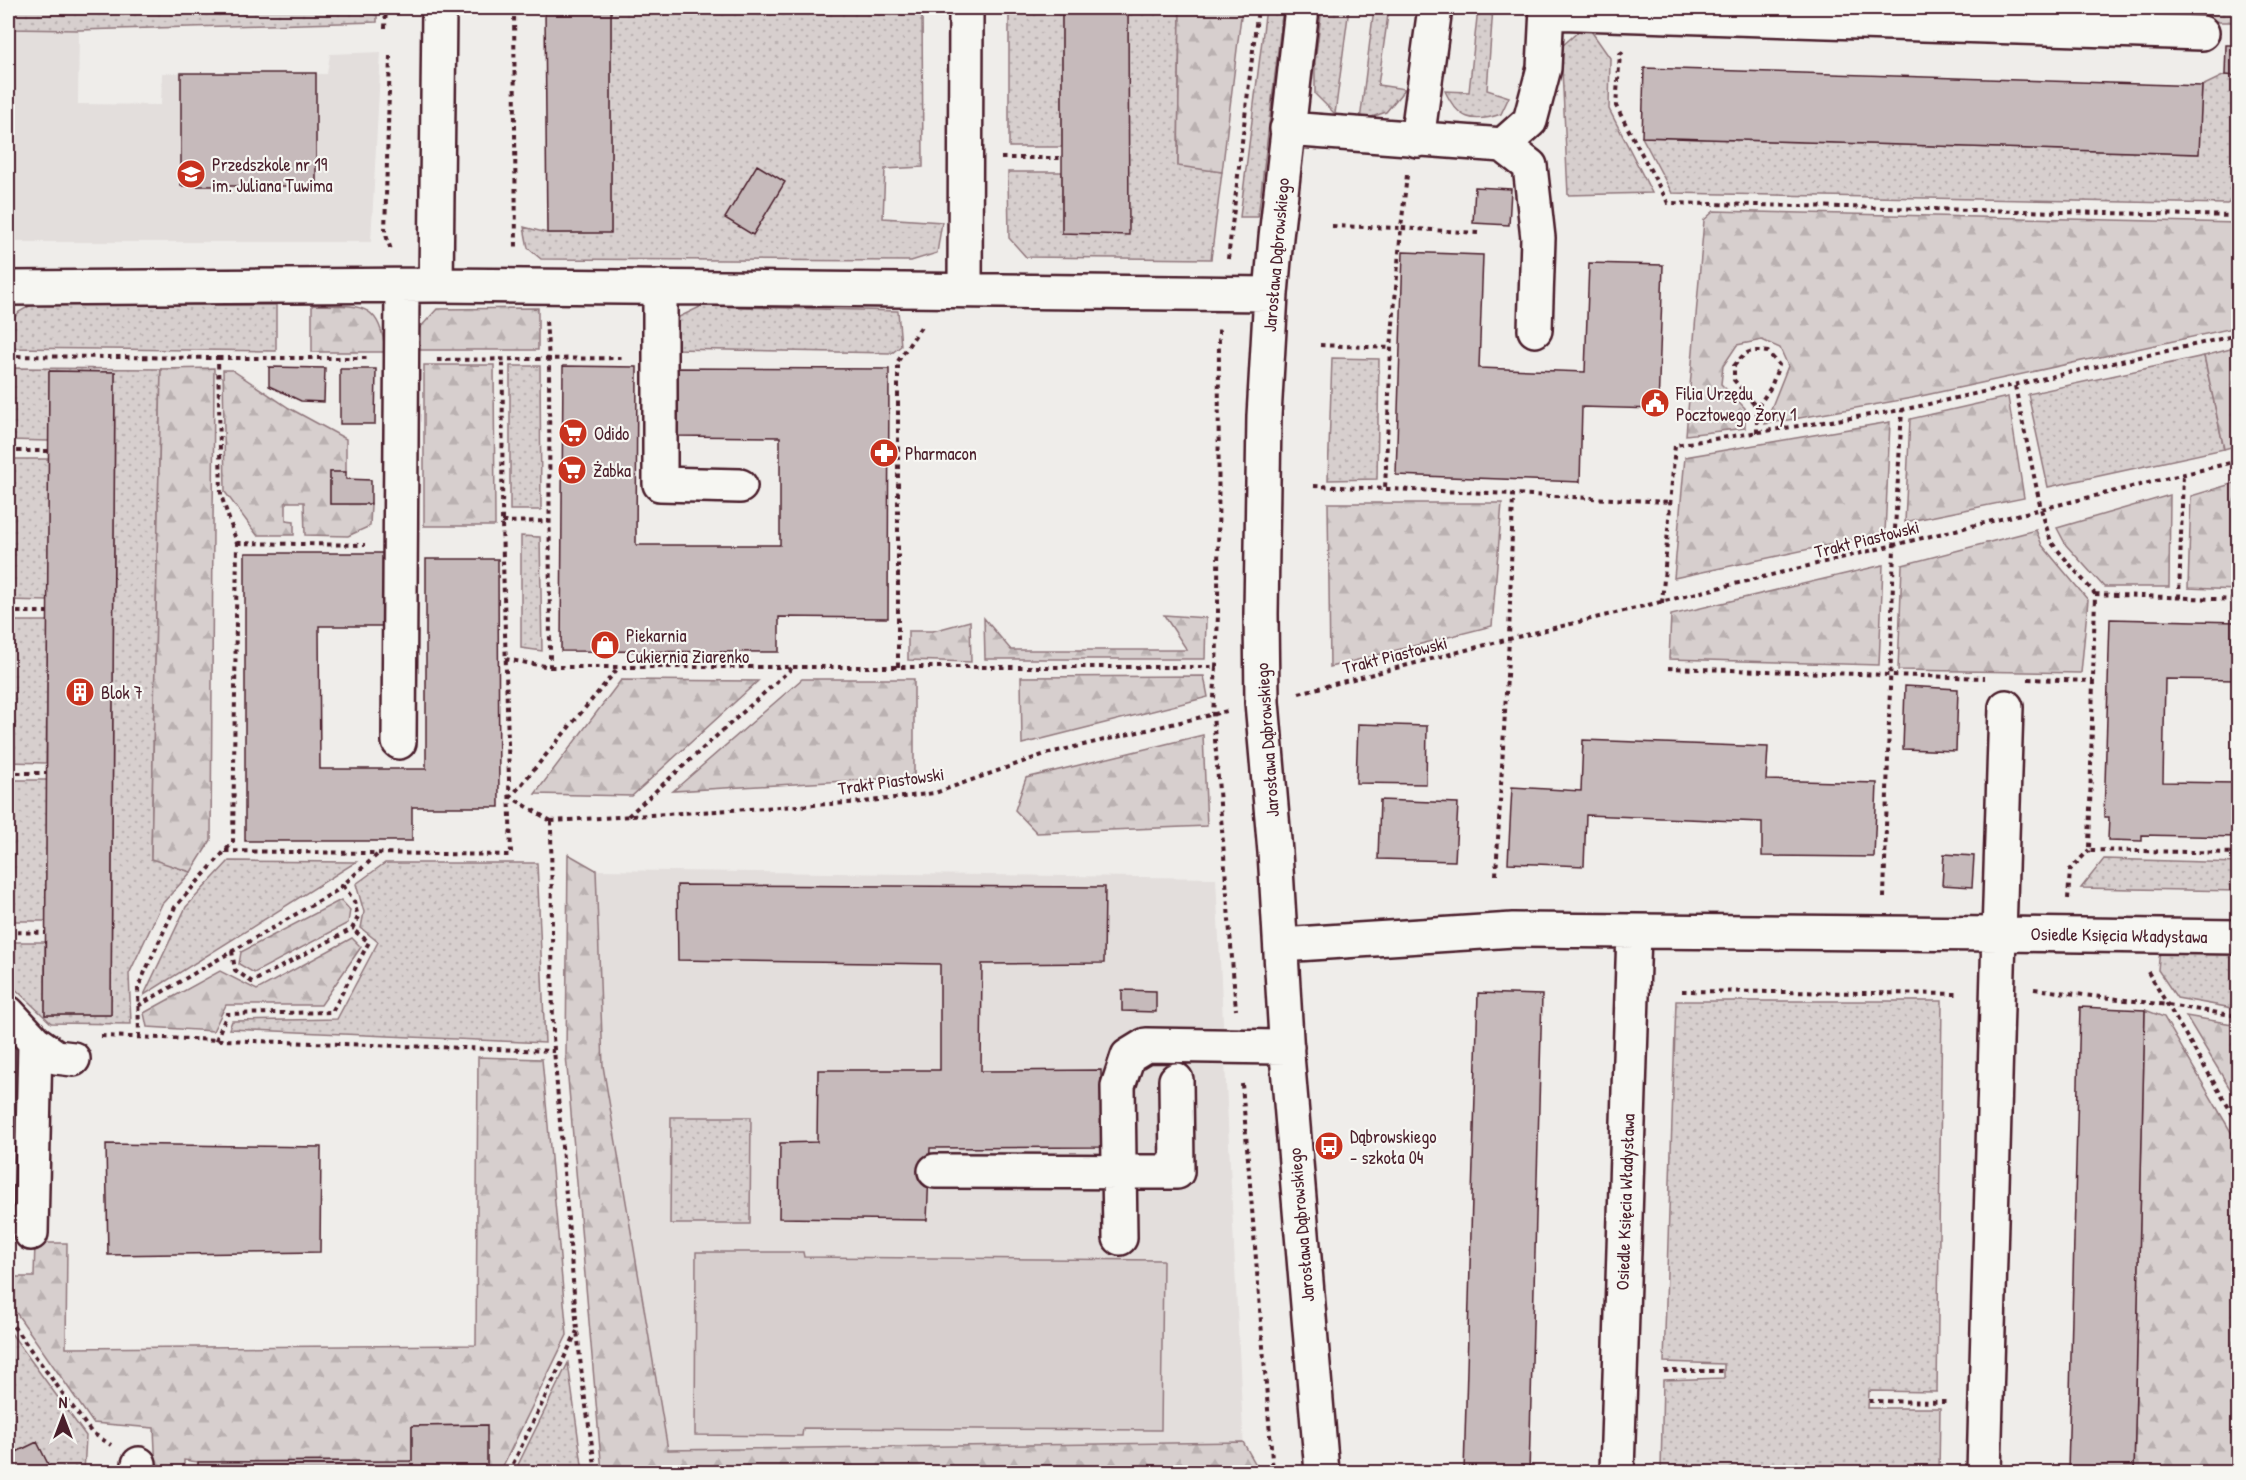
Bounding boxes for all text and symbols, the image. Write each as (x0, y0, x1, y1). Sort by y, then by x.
place label: Przedszkole nr 19 im. Juliana Tuwima (212, 152, 333, 198)
school or university icon: Przedszkole nr 19 im. Juliana Tuwima (175, 158, 207, 190)
street label: Jarosława Dąbrowskiego (1257, 177, 1295, 333)
place label: Filia Urzędu Pocztowego Żory 1 (1675, 381, 1797, 427)
public building icon: Filia Urzędu Pocztowego Żory 1 (1639, 387, 1671, 419)
supermarket icon: Odido (557, 417, 589, 449)
place label: Odido (594, 421, 629, 446)
pharmacy icon: Pharmacon (868, 437, 900, 469)
place label: Pharmacon (905, 441, 977, 466)
supermarket icon: Żabka (556, 454, 588, 486)
place label: Żabka (593, 458, 631, 483)
street label: Trakt Piastowski (1812, 514, 1922, 564)
place label: Piekarnia Cukiernia Ziarenko (626, 623, 749, 669)
shop icon: Piekarnia Cukiernia Ziarenko (589, 629, 621, 661)
street label: Trakt Piastowski (1340, 630, 1450, 680)
street label: Jarosława Dąbrowskiego (1249, 662, 1285, 818)
building icon: Blok 7 (64, 676, 96, 708)
place label: Blok 7 (101, 680, 143, 705)
street label: Trakt Piastowski (836, 761, 946, 801)
street label: Osiedle Księcia Władysława (2030, 921, 2208, 949)
street label: Osiedle Księcia Władysława (1609, 1113, 1641, 1291)
place label: Dąbrowskiego - szkoła 04 (1350, 1124, 1436, 1170)
bus stop icon: Dąbrowskiego - szkoła 04 (1313, 1130, 1345, 1162)
street label: Jarosława Dąbrowskiego (1282, 1147, 1320, 1303)
north arrow (33, 1387, 93, 1447)
text: N (59, 1391, 68, 1413)

